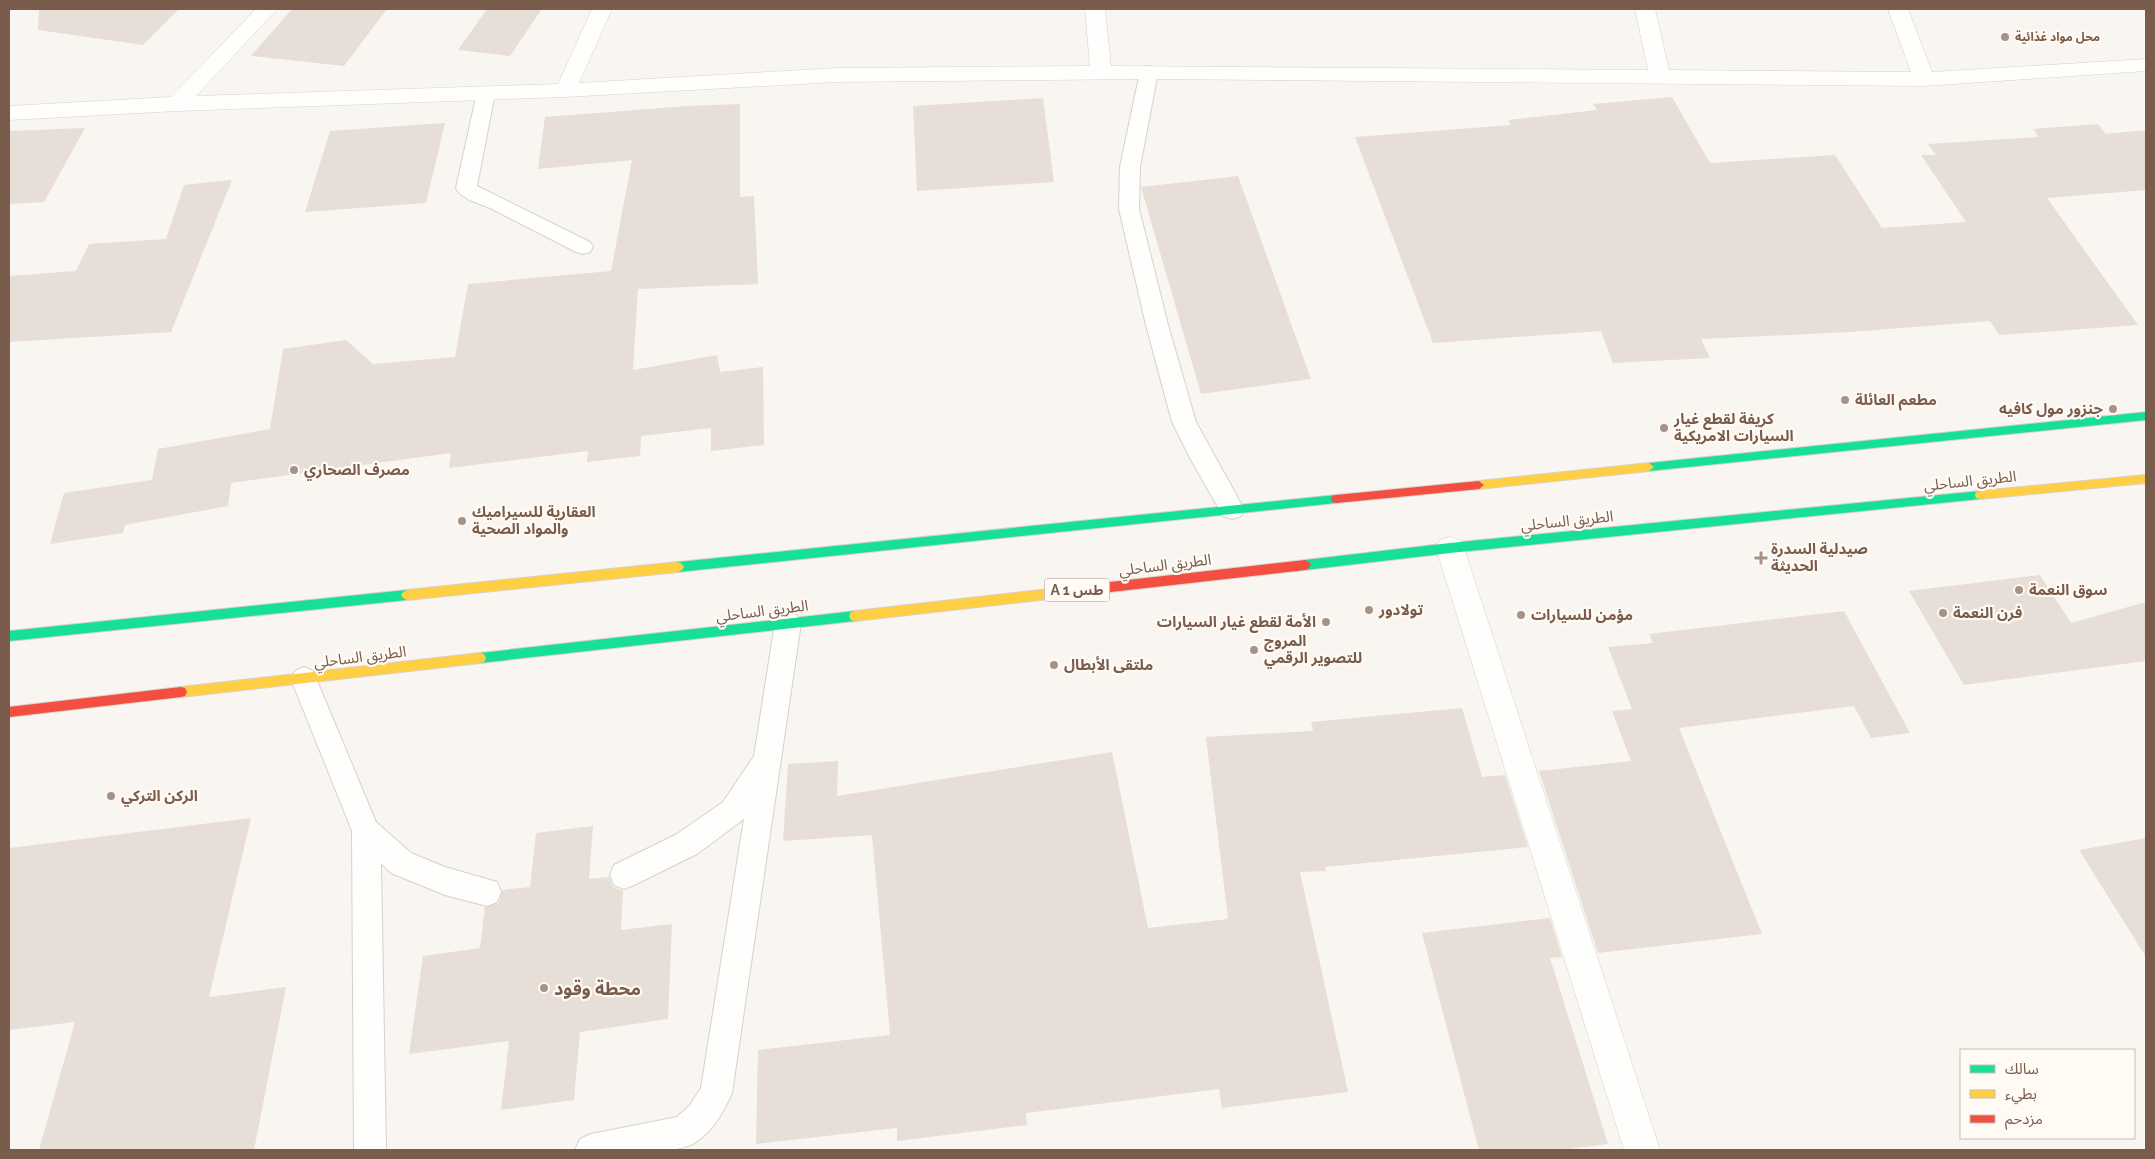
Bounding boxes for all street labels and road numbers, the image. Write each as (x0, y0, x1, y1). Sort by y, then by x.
street label: الطريق الساحلي (1923, 467, 2017, 497)
street label: الطريق الساحلي (1520, 507, 1614, 537)
street label: الطريق الساحلي (1118, 550, 1213, 582)
road number: A 1 طس (1044, 578, 1110, 602)
street label: الطريق الساحلي (715, 596, 810, 628)
street label: الطريق الساحلي (313, 642, 408, 674)

